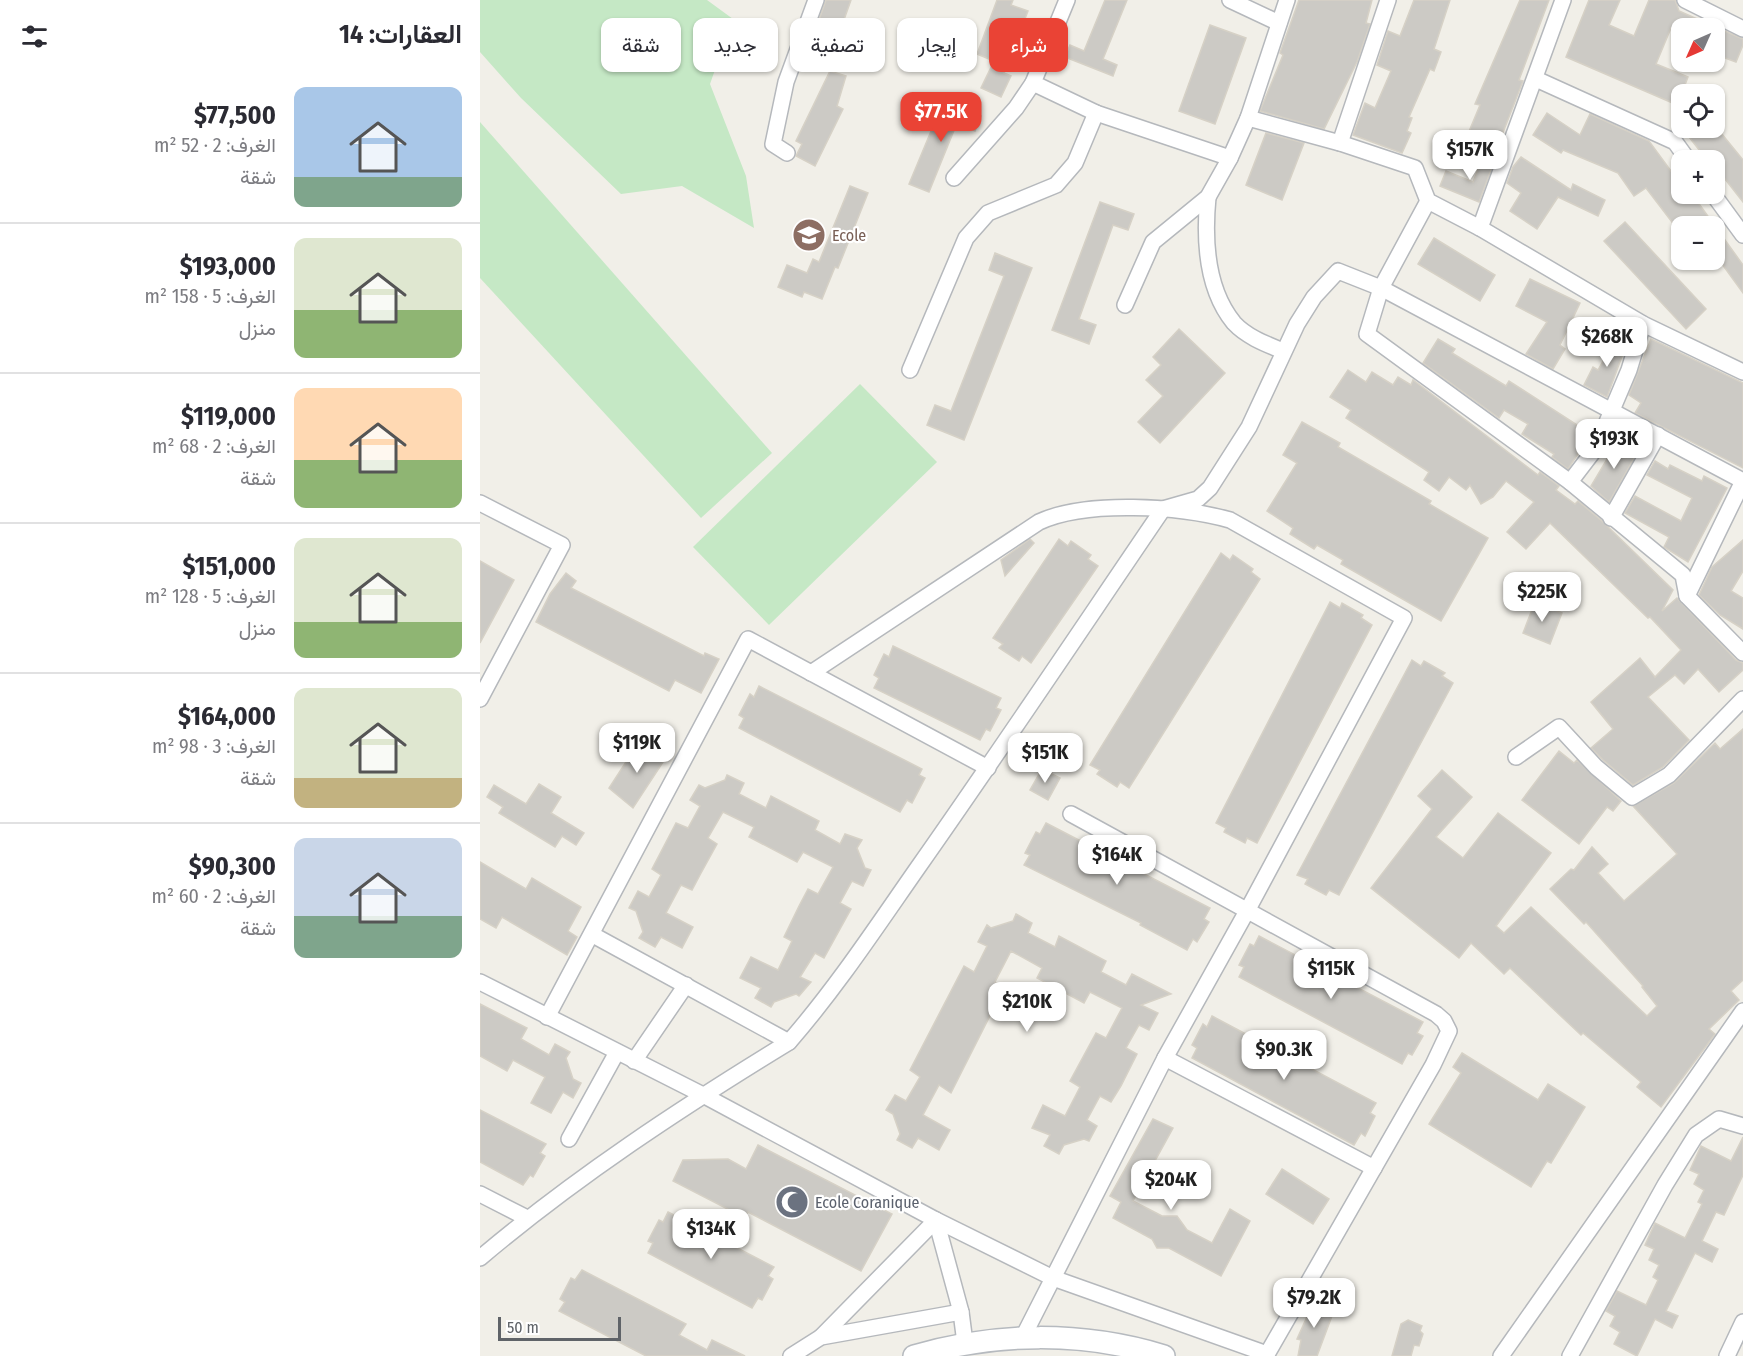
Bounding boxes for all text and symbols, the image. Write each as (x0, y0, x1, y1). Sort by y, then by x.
chip: شقة (601, 18, 681, 72)
chip: جديد (693, 18, 778, 72)
chip: تصفية (790, 18, 885, 72)
chip: إيجار (897, 18, 977, 72)
chip: شراء (989, 18, 1068, 72)
north arrow (1671, 18, 1725, 72)
map controls (1671, 18, 1725, 270)
text: العقارات: 14 (339, 19, 462, 50)
icon: filters (18, 20, 51, 53)
button: locate (1671, 84, 1725, 138)
pin: $77.5K (892, 92, 990, 143)
text: $77.5K (915, 99, 968, 123)
text: $77,500 (194, 100, 276, 131)
icon: home (342, 111, 414, 183)
pin: $157K (1428, 130, 1512, 181)
text: الغرف: 2 · 52 m² (154, 133, 276, 157)
text: $157K (1446, 137, 1494, 161)
button: + (1671, 150, 1725, 204)
text: شقة (240, 165, 276, 189)
button: − (1671, 216, 1725, 270)
school or university icon: Ecole (791, 217, 827, 253)
place label: Ecole (832, 226, 866, 245)
text: $193,000 (180, 251, 276, 282)
icon: home (342, 262, 414, 334)
text: الغرف: 5 · 158 m² (144, 284, 276, 308)
text: منزل (239, 316, 276, 340)
pin: $268K (1565, 317, 1649, 368)
text: $268K (1581, 324, 1633, 348)
text: $119,000 (181, 401, 276, 432)
icon: home (342, 412, 414, 484)
pin: $193K (1572, 419, 1656, 470)
text: $193K (1590, 426, 1638, 450)
text: الغرف: 2 · 68 m² (152, 434, 276, 458)
text: شقة (240, 466, 276, 490)
text: $151,000 (183, 551, 276, 582)
icon: home (342, 562, 414, 634)
pin: $225K (1500, 572, 1584, 623)
text: $225K (1517, 579, 1567, 603)
text: الغرف: 5 · 128 m² (145, 584, 276, 608)
text: منزل (239, 616, 276, 640)
text: $164,000 (178, 701, 276, 732)
icon: home (342, 712, 414, 784)
pin: $119K (595, 723, 679, 774)
text: $119K (613, 730, 661, 754)
pin: $151K (1003, 733, 1087, 784)
text: الغرف: 3 · 98 m² (152, 734, 276, 758)
text: $151K (1022, 740, 1068, 764)
text: شقة (240, 766, 276, 790)
pin: $164K (1075, 835, 1159, 886)
text: $164K (1092, 842, 1142, 866)
text: $90,300 (189, 851, 276, 882)
icon: home (342, 862, 414, 934)
text: الغرف: 2 · 60 m² (151, 884, 276, 908)
text: شقة (240, 916, 276, 940)
pin: $115K (1289, 949, 1373, 1000)
text: $115K (1307, 956, 1355, 980)
pin: $210K (985, 982, 1069, 1033)
text: $210K (1002, 989, 1052, 1013)
pin: $90.3K (1235, 1030, 1333, 1081)
text: $90.3K (1256, 1037, 1312, 1061)
pin: $204K (1129, 1160, 1213, 1211)
text: $204K (1145, 1167, 1197, 1191)
mosque icon: Ecole Coranique (774, 1184, 810, 1220)
place label: Ecole Coranique (815, 1193, 920, 1212)
pin: $134K (669, 1209, 753, 1260)
text: $134K (686, 1216, 736, 1240)
pin: $79.2K (1265, 1278, 1363, 1329)
text: $79.2K (1287, 1285, 1341, 1309)
scale bar (498, 1314, 621, 1342)
text: 50 m (507, 1318, 539, 1337)

